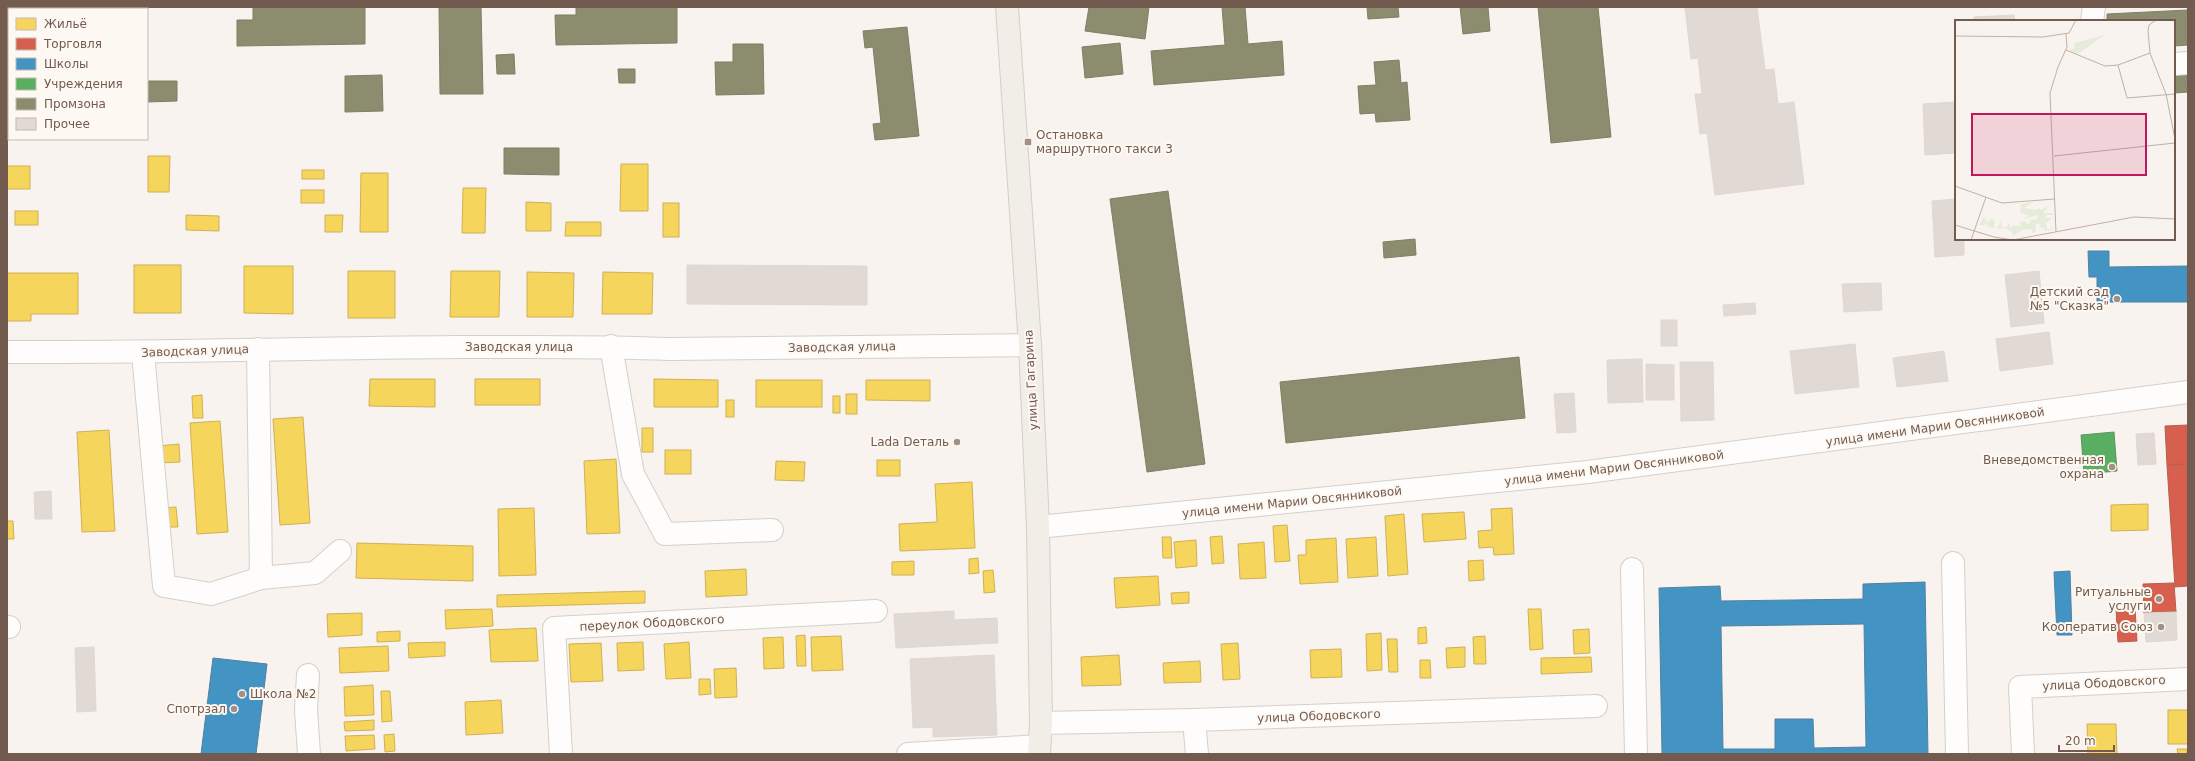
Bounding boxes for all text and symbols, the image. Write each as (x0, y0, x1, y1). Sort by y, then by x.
legend (8, 8, 148, 140)
text: Жильё (44, 17, 87, 31)
inset map (1955, 20, 2175, 240)
text: Торговля (43, 37, 102, 51)
text: Школы (44, 57, 89, 71)
text: Учреждения (44, 77, 123, 91)
text: Промзона (44, 97, 106, 111)
text: Прочее (44, 117, 90, 131)
place label: Остановка маршрутного такси 3 (1036, 128, 1173, 156)
marker: Остановка маршрутного такси 3 (1023, 137, 1033, 147)
place label: Детский сад №5 "Сказка" (2030, 285, 2109, 313)
marker: Детский сад №5 "Сказка" (2112, 294, 2122, 304)
street label: улица Гагарина (1021, 329, 1041, 431)
street label: Заводская улица (788, 339, 896, 355)
street label: Заводская улица (465, 340, 573, 354)
street label: Заводская улица (141, 342, 249, 360)
street label: улица имени Марии Овсянниковой (1825, 405, 2045, 449)
place label: Lada Dеталь (870, 435, 949, 449)
marker: Lada Dеталь (952, 437, 962, 447)
street label: улица имени Марии Овсянниковой (1503, 448, 1725, 488)
place label: Вневедомственная охрана (1983, 453, 2104, 481)
marker: Вневедомственная охрана (2107, 462, 2117, 472)
street label: улица имени Марии Овсянниковой (1181, 483, 1403, 521)
place label: Ритуальные услуги (2075, 585, 2151, 613)
marker: Ритуальные услуги (2154, 594, 2164, 604)
street label: переулок Ободовского (579, 612, 725, 634)
place label: Кооператив Союз (2042, 620, 2153, 634)
marker: Кооператив Союз (2156, 622, 2166, 632)
street label: улица Ободовского (2042, 673, 2166, 693)
place label: Школа №2 (250, 687, 316, 701)
marker: Школа №2 (237, 689, 247, 699)
place label: Спотрзал (166, 702, 226, 716)
marker: Спотрзал (229, 704, 239, 714)
street label: улица Ободовского (1257, 707, 1381, 725)
scale bar (2059, 727, 2114, 753)
text: 20 m (2065, 734, 2096, 748)

